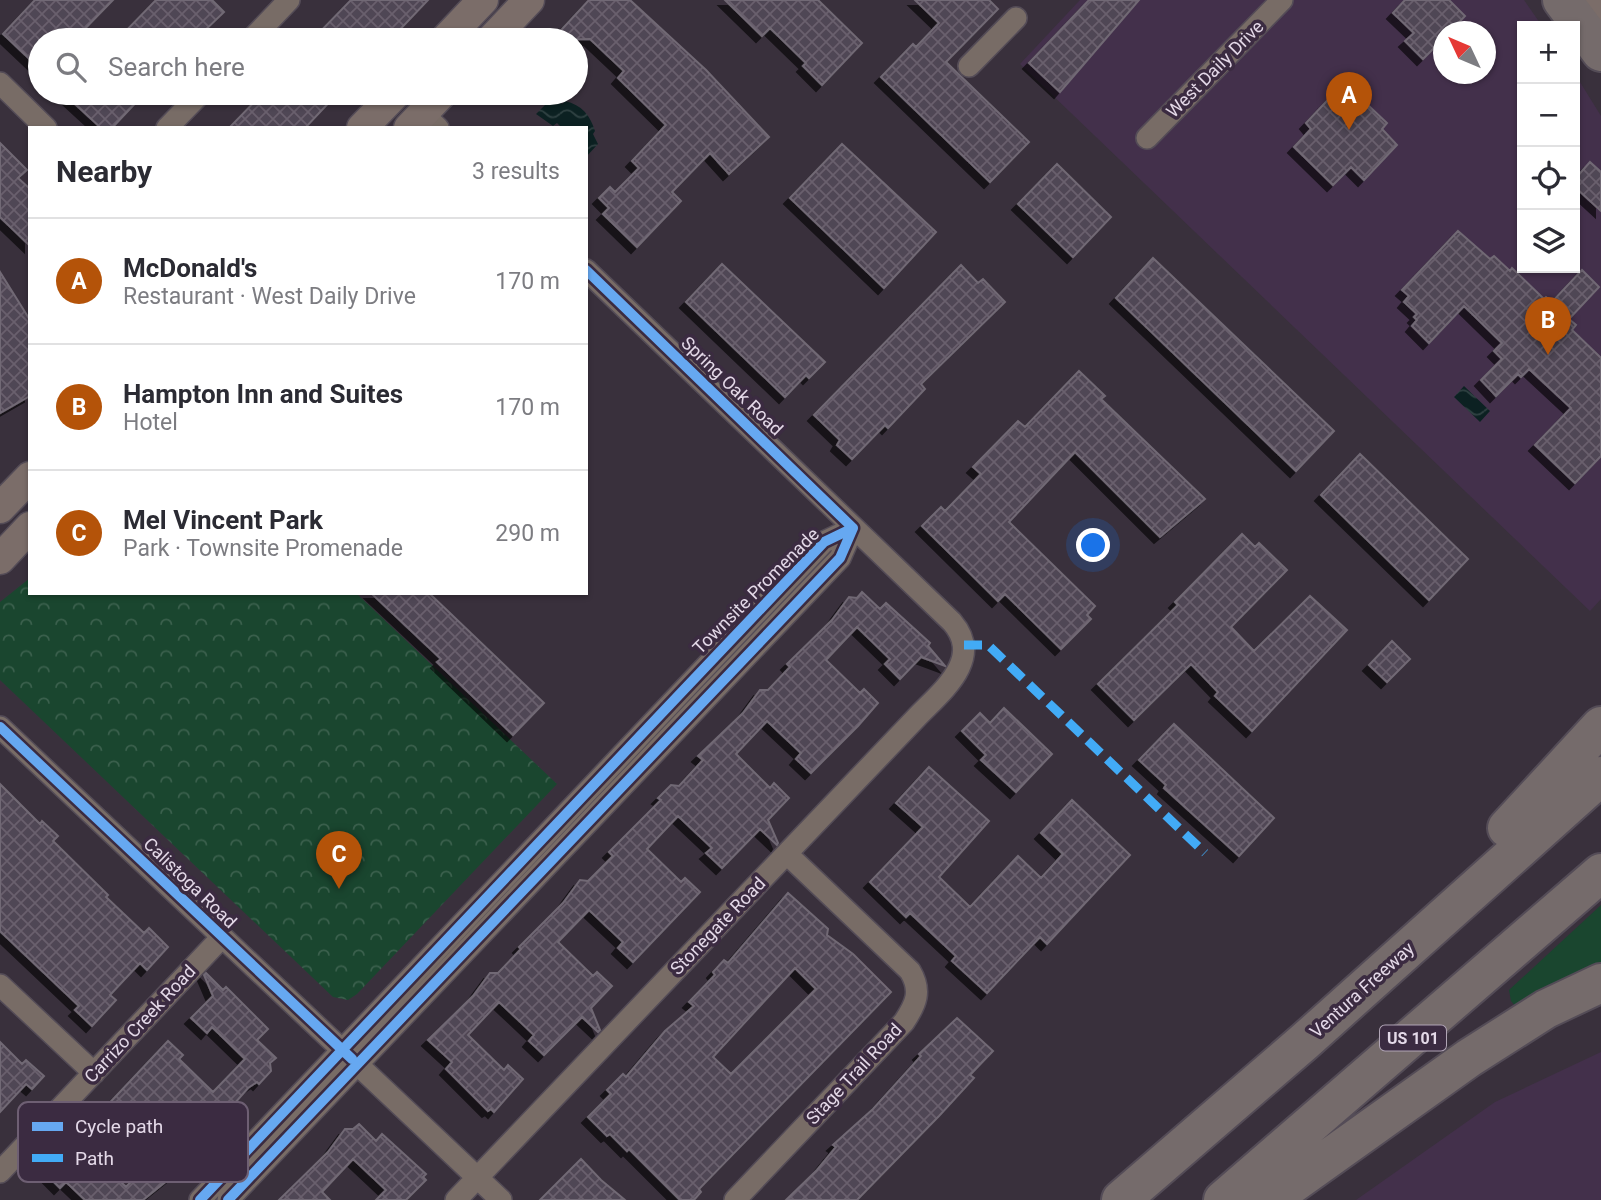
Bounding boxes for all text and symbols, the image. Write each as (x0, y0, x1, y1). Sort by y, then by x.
street label: West Daily Drive (1162, 16, 1268, 122)
north arrow (1433, 21, 1496, 84)
map controls (1517, 21, 1580, 273)
button: + (1517, 21, 1580, 84)
search box (28, 28, 588, 105)
icon: search (52, 48, 90, 86)
text: Search here (108, 52, 245, 82)
pin: A (1326, 72, 1372, 130)
button: − (1517, 84, 1580, 147)
button: locate (1517, 147, 1580, 210)
text: Nearby (56, 154, 152, 189)
text: 3 results (472, 158, 560, 185)
button: layers (1517, 210, 1580, 273)
text: McDonald's (123, 253, 257, 283)
text: A (71, 268, 87, 295)
text: 170 m (495, 268, 560, 295)
text: Restaurant · West Daily Drive (123, 283, 416, 310)
pin: B (1525, 297, 1571, 355)
street label: Spring Oak Road (677, 332, 787, 439)
text: Hampton Inn and Suites (123, 379, 403, 409)
text: B (72, 394, 86, 421)
text: 170 m (495, 394, 560, 421)
text: Hotel (123, 409, 178, 436)
text: Mel Vincent Park (123, 505, 323, 535)
text: C (71, 520, 87, 547)
text: 290 m (495, 520, 560, 547)
street label: Townsite Promenade (688, 523, 823, 658)
your location (1076, 528, 1110, 562)
text: Park · Townsite Promenade (123, 535, 403, 562)
pin: C (316, 831, 362, 889)
street label: Calistoga Road (139, 833, 241, 932)
street label: Stonegate Road (666, 873, 769, 979)
street label: Ventura Freeway (1305, 937, 1418, 1042)
street label: Carrizo Creek Road (80, 960, 200, 1087)
street label: Stage Trail Road (802, 1019, 906, 1128)
road number: US 101 (1380, 1026, 1446, 1050)
legend (18, 1102, 248, 1182)
text: Cycle path (75, 1115, 163, 1138)
text: Path (75, 1147, 114, 1170)

